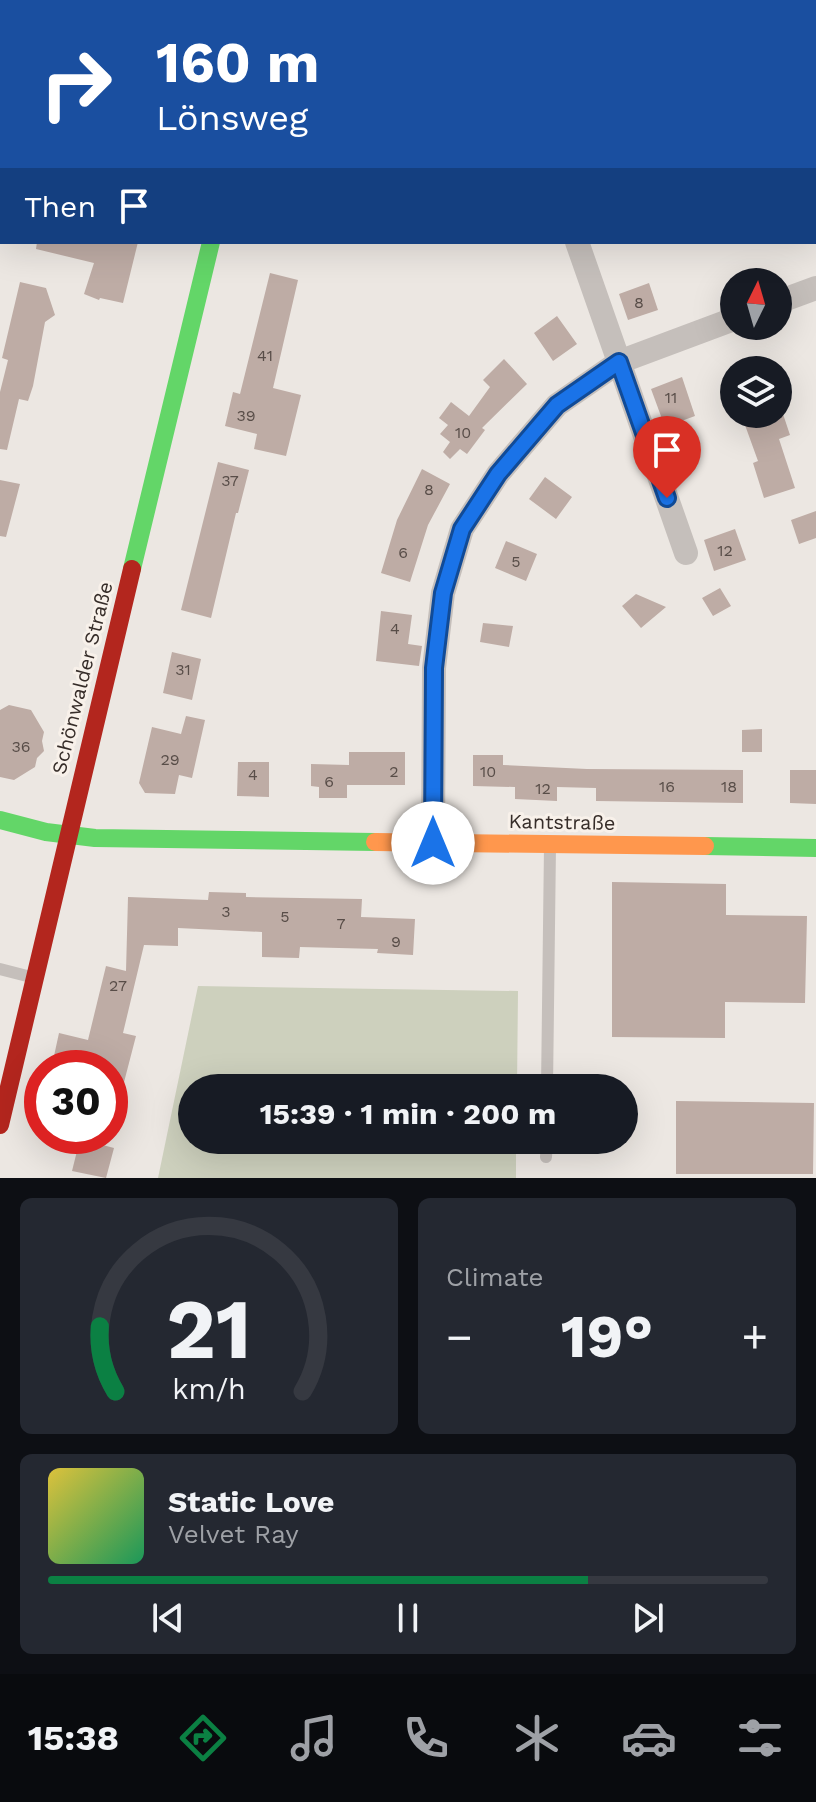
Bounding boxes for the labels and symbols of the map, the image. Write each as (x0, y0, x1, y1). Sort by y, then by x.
north arrow (720, 268, 792, 340)
house number: 8 (634, 293, 644, 312)
house number: 41 (257, 346, 273, 365)
house number: 11 (665, 388, 677, 407)
house number: 39 (236, 406, 256, 425)
pin (633, 416, 701, 498)
house number: 10 (455, 423, 471, 442)
house number: 37 (221, 471, 239, 490)
house number: 8 (424, 480, 434, 499)
house number: 12 (717, 541, 733, 560)
house number: 6 (398, 543, 408, 562)
house number: 5 (511, 552, 521, 571)
street label: Schönwalder Straße (46, 579, 118, 777)
house number: 4 (390, 619, 400, 638)
house number: 31 (175, 660, 191, 679)
house number: 36 (11, 737, 31, 756)
house number: 29 (160, 750, 180, 769)
house number: 2 (389, 762, 399, 781)
house number: 10 (480, 762, 496, 781)
house number: 4 (248, 765, 258, 784)
house number: 6 (324, 772, 334, 791)
house number: 16 (659, 777, 675, 796)
house number: 18 (721, 777, 737, 796)
house number: 12 (535, 779, 551, 798)
position arrow (391, 801, 475, 885)
street label: Kantstraße (508, 809, 616, 835)
house number: 3 (221, 902, 231, 921)
house number: 5 (280, 907, 290, 926)
house number: 7 (337, 914, 346, 933)
house number: 9 (391, 932, 401, 951)
house number: 27 (109, 976, 127, 995)
speed limit sign: 30 (24, 1050, 128, 1154)

